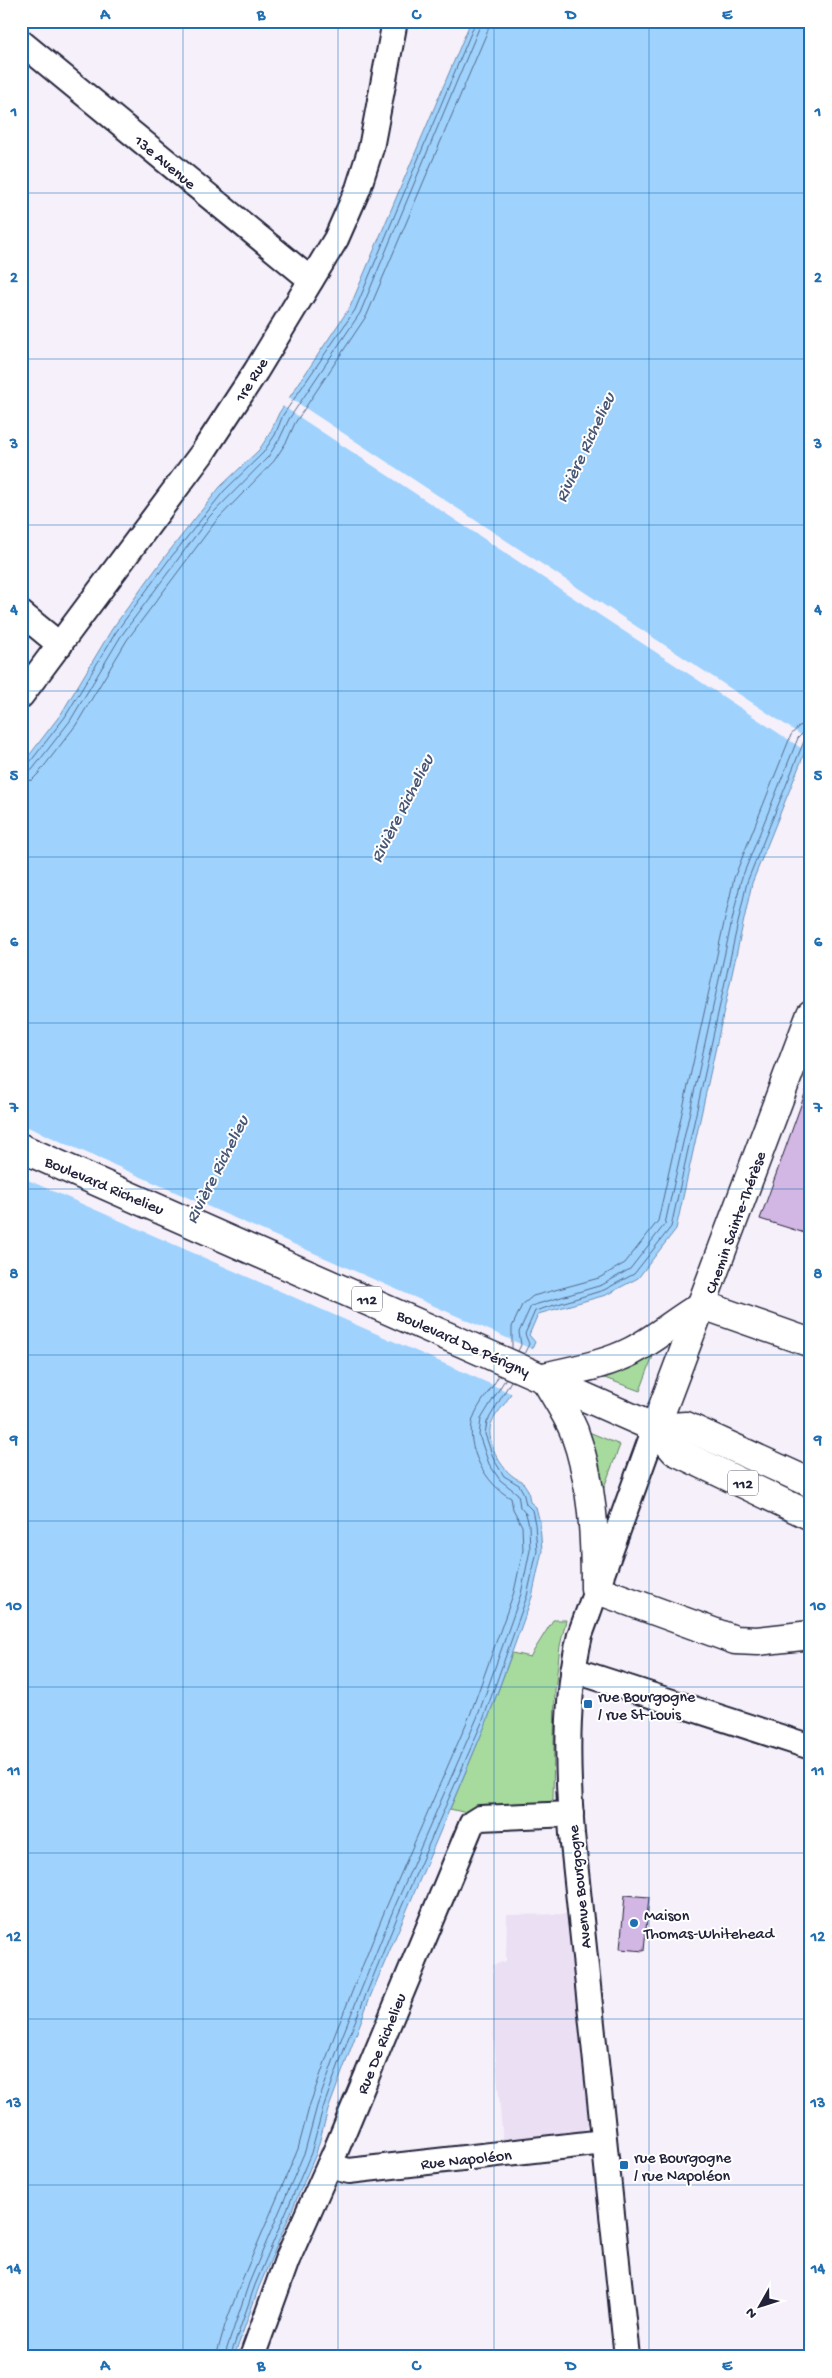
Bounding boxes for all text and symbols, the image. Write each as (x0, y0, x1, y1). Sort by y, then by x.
text: A (99, 7, 111, 26)
text: B (256, 7, 266, 26)
text: C (411, 7, 422, 26)
text: D (564, 7, 577, 26)
text: E (722, 7, 733, 26)
text: 1 (10, 104, 17, 123)
text: 1 (814, 104, 821, 123)
street label: 13e Avenue (128, 132, 199, 196)
text: 2 (10, 270, 18, 289)
text: 2 (814, 270, 822, 289)
street label: 1re Rue (232, 355, 274, 407)
water label: Rivière Richelieu (552, 389, 621, 506)
text: 3 (9, 436, 18, 455)
text: 3 (813, 436, 822, 455)
text: 4 (9, 602, 18, 621)
text: 4 (813, 602, 822, 621)
water label: Rivière Richelieu (367, 750, 440, 867)
text: 5 (10, 768, 19, 787)
text: 5 (814, 768, 823, 787)
text: 6 (10, 934, 19, 953)
text: 6 (814, 934, 823, 953)
text: 7 (9, 1100, 19, 1119)
text: 7 (813, 1100, 823, 1119)
water label: Rivière Richelieu (182, 1111, 255, 1228)
street label: Chemin Sainte-Thérèse (703, 1149, 772, 1297)
street label: Boulevard Richelieu (40, 1153, 166, 1221)
text: 8 (10, 1266, 19, 1285)
text: 8 (814, 1266, 823, 1285)
road number: 112 (352, 1286, 382, 1312)
street label: Boulevard De Périgny (392, 1307, 532, 1383)
text: 9 (9, 1432, 18, 1451)
text: 9 (813, 1432, 822, 1451)
road number: 112 (728, 1470, 758, 1496)
text: 10 (5, 1598, 22, 1617)
text: 10 (809, 1598, 826, 1617)
place label: rue Bourgogne / rue St-Louis (598, 1689, 696, 1726)
marker: rue Bourgogne / rue St-Louis (582, 1698, 594, 1710)
text: 11 (7, 1763, 20, 1782)
text: 11 (811, 1763, 824, 1782)
street label: Avenue Bourgogne (565, 1823, 597, 1949)
place label: Maison Thomas-Whitehead (643, 1908, 775, 1945)
marker: Maison Thomas-Whitehead (628, 1917, 640, 1929)
text: 12 (6, 1929, 21, 1948)
text: 12 (810, 1929, 825, 1948)
street label: Rue De Richelieu (354, 1991, 412, 2098)
text: 13 (6, 2095, 21, 2114)
text: 13 (810, 2095, 825, 2114)
street label: Rue Napoléon (420, 2147, 513, 2176)
place label: rue Bourgogne / rue Napoléon (634, 2150, 732, 2187)
marker: rue Bourgogne / rue Napoléon (618, 2159, 630, 2171)
text: 14 (6, 2261, 21, 2280)
text: 14 (810, 2261, 825, 2280)
north arrow (734, 2280, 784, 2330)
text: N (742, 2304, 761, 2322)
text: A (99, 2358, 111, 2377)
text: B (256, 2358, 266, 2377)
text: C (411, 2358, 422, 2377)
text: D (564, 2358, 577, 2377)
text: E (722, 2358, 733, 2377)

